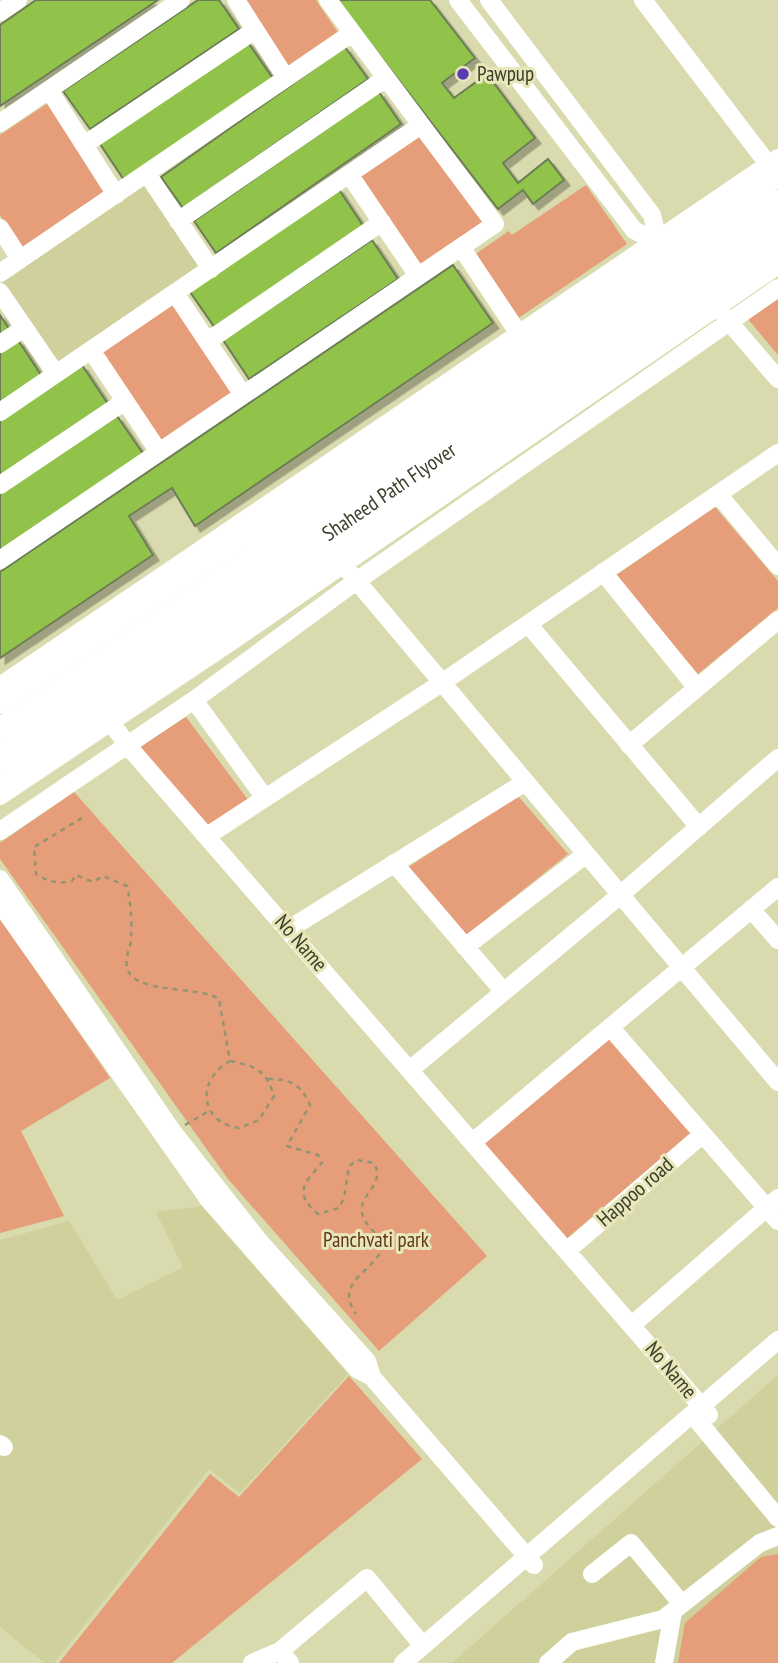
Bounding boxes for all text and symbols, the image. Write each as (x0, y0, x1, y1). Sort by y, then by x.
place label: Pawpup (477, 60, 534, 87)
marker: Pawpup (455, 66, 471, 82)
street label: Shaheed Path Flyover (317, 436, 461, 547)
street label: No Name (269, 909, 334, 977)
street label: Happoo road (591, 1151, 679, 1232)
park label: Panchvati park (323, 1226, 429, 1253)
street label: No Name (640, 1335, 703, 1404)

